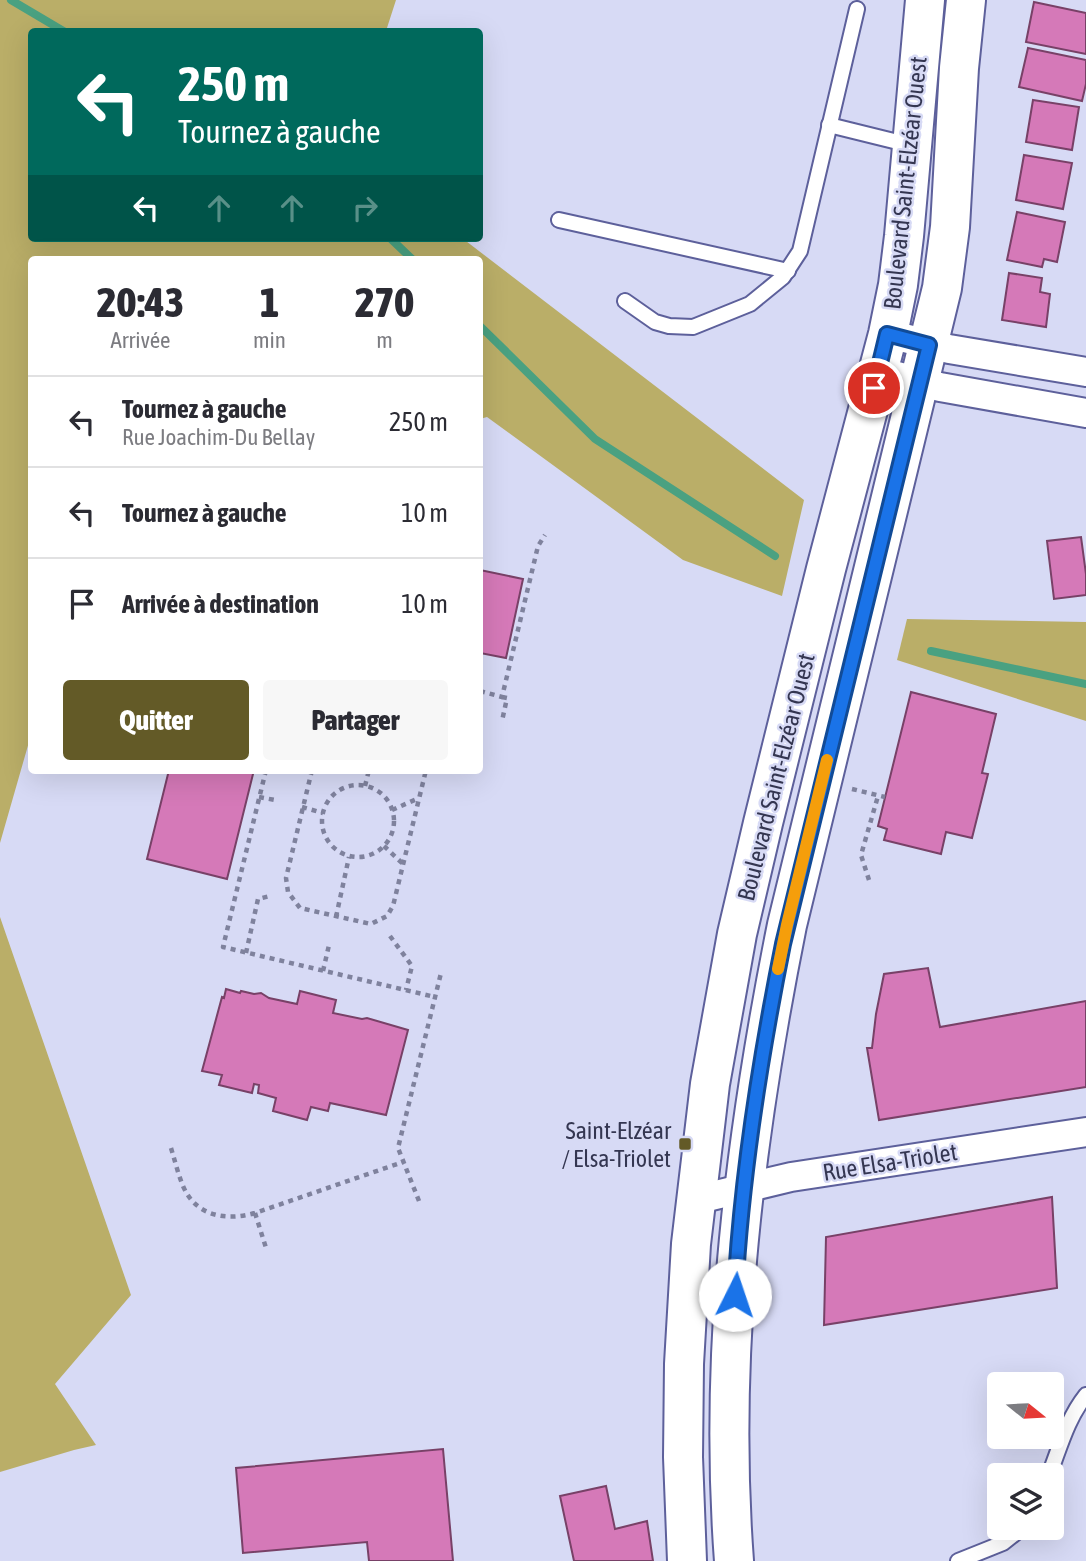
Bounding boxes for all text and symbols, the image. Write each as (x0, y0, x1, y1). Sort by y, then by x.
text: 250 m (178, 55, 289, 111)
street label: Boulevard Saint-Elzéar Ouest (878, 55, 932, 311)
icon: left (63, 56, 154, 147)
text: Tournez à gauche (178, 113, 381, 150)
icon: left (127, 189, 165, 227)
icon: ahead (200, 189, 238, 227)
icon: ahead (273, 189, 311, 227)
icon: right (346, 189, 384, 227)
text: 20:43 (97, 278, 184, 326)
text: 1 (260, 278, 279, 326)
text: 270 (355, 278, 414, 326)
text: Arrivée (110, 327, 171, 353)
text: min (253, 327, 286, 353)
text: m (376, 327, 393, 353)
pin (844, 358, 904, 418)
icon: arrive (855, 369, 893, 407)
text: Tournez à gauche (122, 394, 287, 424)
icon: left (63, 403, 101, 441)
text: 250 m (389, 407, 448, 437)
text: Rue Joachim-Du Bellay (122, 424, 315, 450)
icon: left (63, 494, 101, 532)
text: Tournez à gauche (122, 498, 287, 528)
text: 10 m (401, 498, 448, 528)
icon: arrive (63, 585, 101, 623)
text: Arrivée à destination (122, 589, 319, 619)
text: 10 m (401, 589, 448, 619)
street label: Boulevard Saint-Elzéar Ouest (732, 650, 820, 904)
button: Quitter (63, 680, 249, 760)
button: Partager (263, 680, 448, 760)
place label: Saint-Elzéar / Elsa-Triolet (562, 1117, 672, 1172)
marker: Saint-Elzéar / Elsa-Triolet (677, 1136, 693, 1152)
street label: Rue Elsa-Triolet (821, 1138, 959, 1186)
position arrow (698, 1258, 772, 1332)
north arrow (987, 1372, 1064, 1449)
map controls (987, 1372, 1064, 1540)
button: layers (987, 1463, 1064, 1540)

